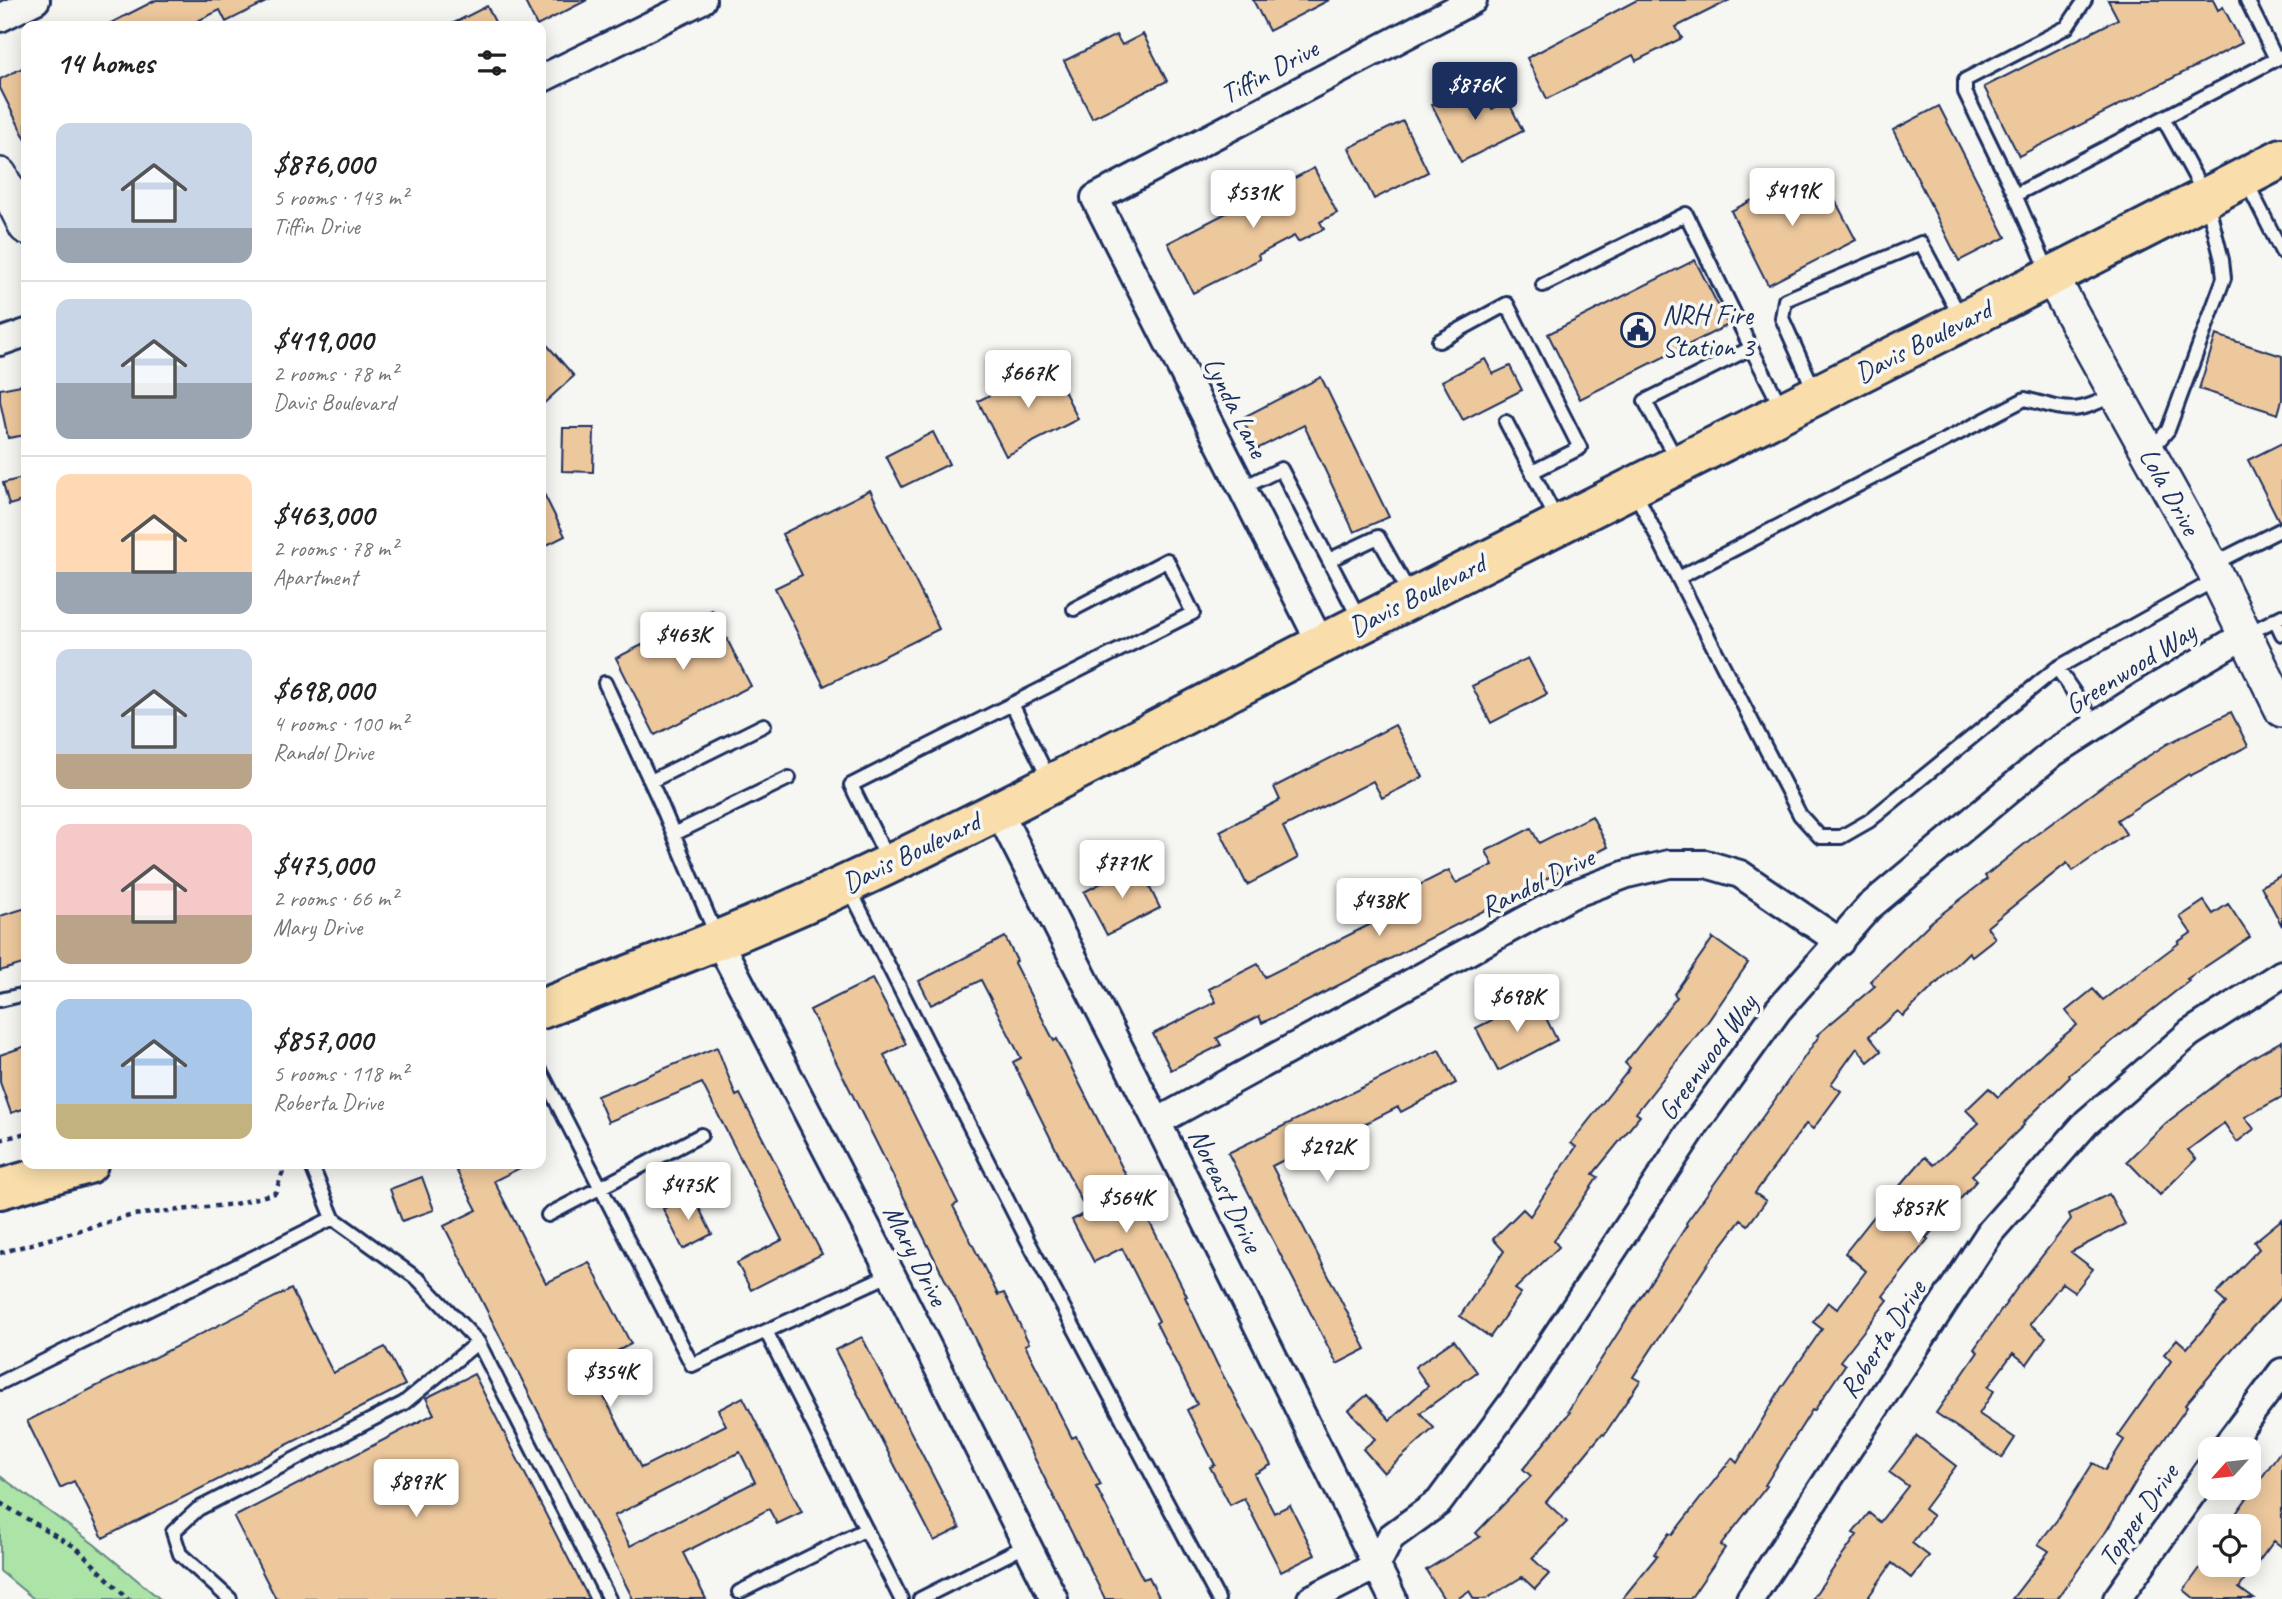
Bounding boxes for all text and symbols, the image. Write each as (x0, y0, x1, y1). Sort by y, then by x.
street label: Tiffin Drive (1214, 30, 1326, 111)
text: 14 homes (56, 44, 154, 82)
icon: filters (473, 44, 511, 82)
pin: $876K (1426, 62, 1524, 122)
text: $876K (1448, 70, 1502, 99)
text: $876,000 (273, 145, 374, 183)
icon: home (112, 151, 196, 235)
pin: $419K (1743, 168, 1841, 228)
pin: $531K (1204, 170, 1302, 230)
text: $419K (1766, 176, 1818, 205)
text: $531K (1227, 178, 1279, 207)
text: 5 rooms · 143 m² (273, 183, 408, 212)
text: Tiffin Drive (273, 212, 360, 241)
street label: Davis Boulevard (1849, 290, 2001, 390)
place label: NRH Fire Station 3 (1662, 297, 1756, 364)
public building icon: NRH Fire Station 3 (1619, 311, 1657, 349)
text: $419,000 (273, 321, 373, 359)
icon: home (112, 327, 196, 411)
pin: $667K (979, 350, 1077, 410)
street label: Lynda Lane (1196, 351, 1277, 465)
text: $667K (1001, 358, 1055, 387)
text: 2 rooms · 78 m² (273, 359, 397, 388)
text: Davis Boulevard (273, 388, 395, 417)
street label: Lola Drive (2132, 441, 2209, 542)
text: $463,000 (273, 496, 374, 534)
icon: home (112, 502, 196, 586)
text: 2 rooms · 78 m² (273, 534, 397, 563)
street label: Davis Boulevard (1343, 544, 1495, 644)
text: Apartment (273, 563, 358, 592)
pin: $463K (634, 612, 732, 672)
street label: Greenwood Way (2058, 613, 2204, 722)
text: $463K (656, 620, 710, 649)
text: $698,000 (273, 671, 374, 709)
icon: home (112, 677, 196, 761)
text: 4 rooms · 100 m² (273, 709, 408, 738)
text: Randol Drive (273, 738, 373, 767)
street label: Davis Boulevard (836, 802, 989, 900)
street label: Randol Drive (1474, 839, 1601, 925)
pin: $771K (1073, 841, 1171, 900)
text: $475,000 (273, 846, 373, 884)
text: $771K (1096, 848, 1148, 877)
icon: home (112, 852, 196, 936)
pin: $438K (1330, 878, 1428, 938)
text: 2 rooms · 66 m² (273, 884, 397, 913)
text: $438K (1352, 886, 1406, 915)
text: Mary Drive (273, 913, 362, 942)
pin: $698K (1468, 974, 1566, 1034)
text: $698K (1490, 982, 1544, 1011)
street label: Greenwood Way (1649, 985, 1766, 1127)
text: $857,000 (273, 1021, 373, 1059)
icon: home (112, 1027, 196, 1111)
text: 5 rooms · 118 m² (273, 1059, 408, 1088)
text: Roberta Drive (273, 1088, 383, 1117)
street label: Noreast Drive (1181, 1122, 1272, 1259)
pin: $292K (1278, 1124, 1376, 1184)
text: $292K (1301, 1132, 1353, 1161)
pin: $475K (639, 1162, 737, 1222)
text: $475K (662, 1170, 714, 1199)
pin: $564K (1077, 1176, 1175, 1235)
text: $564K (1099, 1183, 1153, 1212)
pin: $857K (1869, 1186, 1967, 1245)
text: $857K (1892, 1193, 1944, 1222)
street label: Mary Drive (876, 1199, 957, 1313)
street label: Roberta Drive (1831, 1272, 1934, 1405)
pin: $354K (561, 1350, 659, 1409)
text: $354K (584, 1357, 636, 1386)
north arrow (2198, 1437, 2261, 1500)
map controls (2198, 1437, 2261, 1577)
street label: Topper Drive (2090, 1455, 2187, 1573)
pin: $897K (367, 1460, 465, 1519)
text: $897K (390, 1467, 442, 1496)
button: locate (2198, 1514, 2261, 1577)

